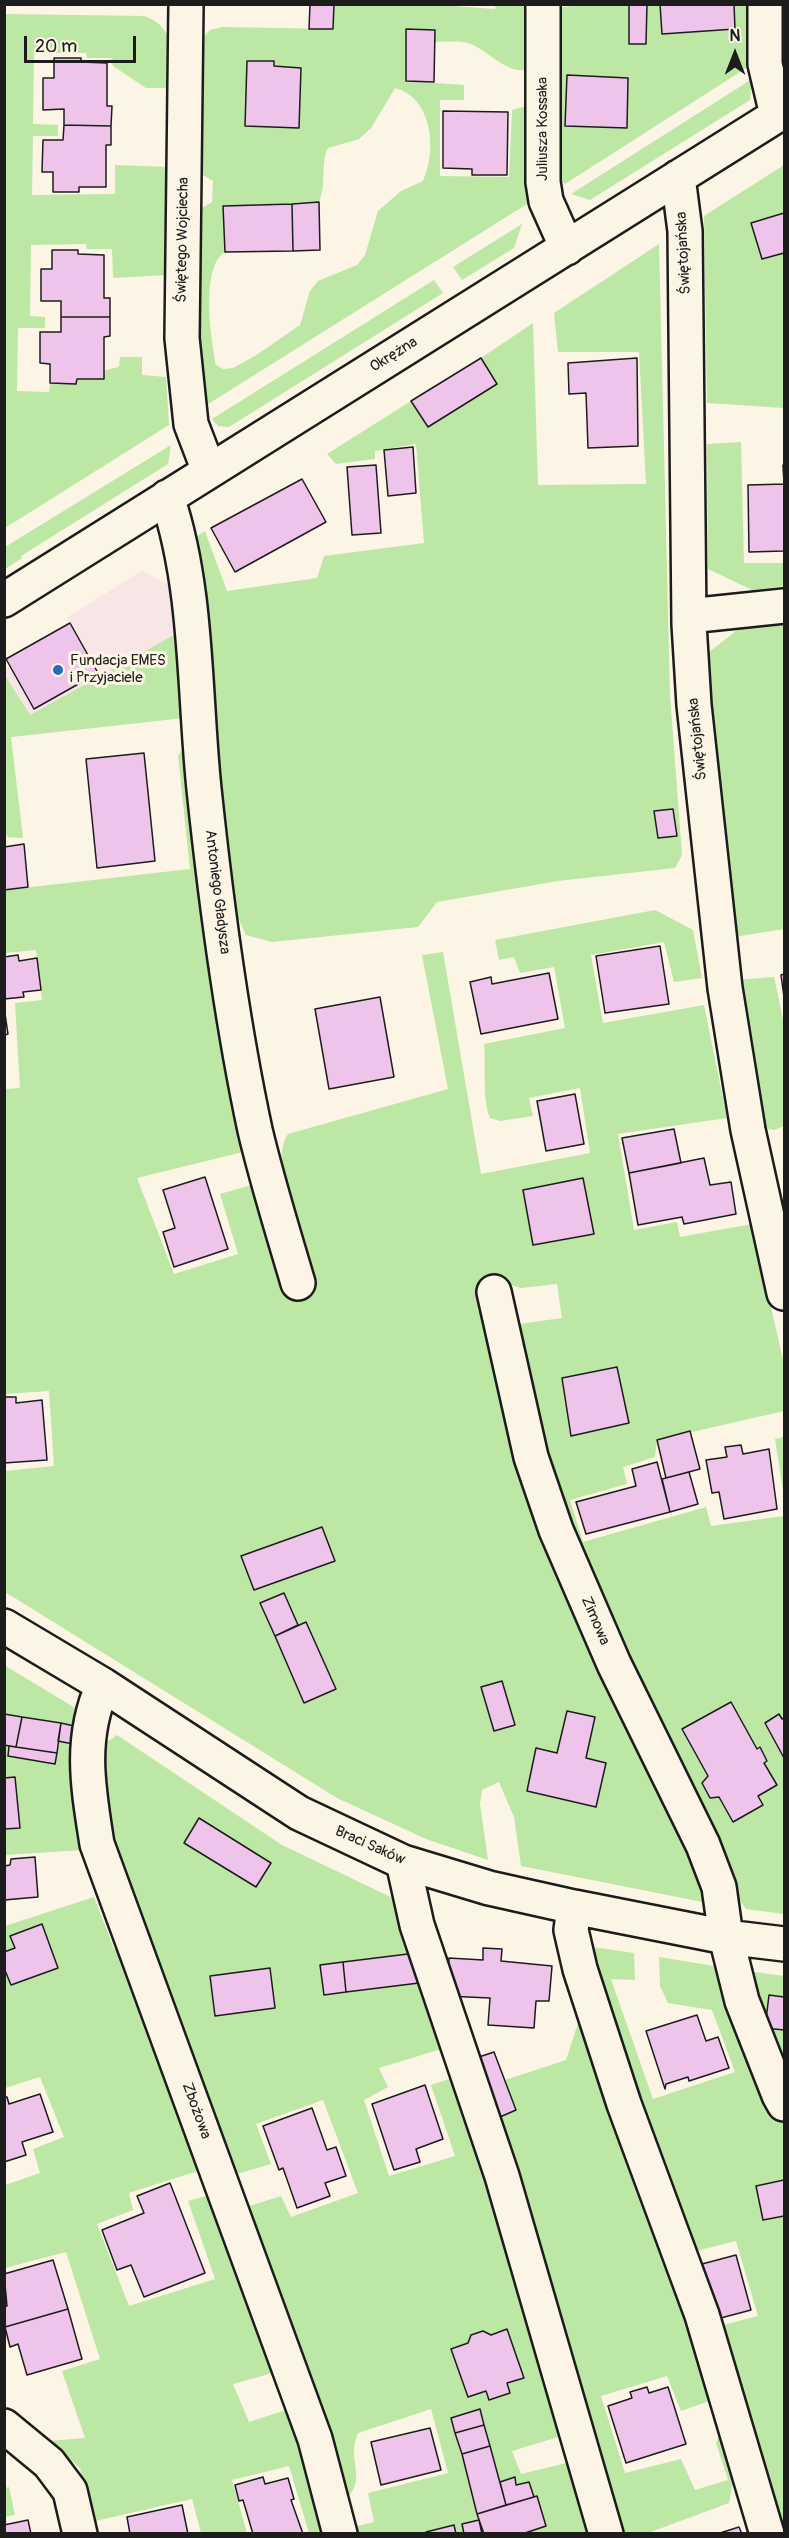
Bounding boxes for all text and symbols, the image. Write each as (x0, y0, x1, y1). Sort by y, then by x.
scale bar (27, 24, 140, 62)
north arrow (705, 24, 765, 84)
text: N (730, 26, 740, 46)
text: 20 m (35, 35, 77, 58)
street label: Juliusza Kossaka (534, 77, 552, 181)
street label: Świętego Wojciecha (173, 177, 193, 303)
street label: Świętojańska (673, 211, 695, 295)
street label: Okrężna (367, 333, 421, 377)
place label: Fundacja EMES i Przyjaciele (70, 652, 166, 687)
marker: Fundacja EMES i Przyjaciele (51, 663, 65, 677)
street label: Świętojańska (685, 697, 711, 781)
street label: Antoniego Gładysza (200, 829, 234, 955)
street label: Zimowa (577, 1594, 613, 1648)
street label: Braci Saków (332, 1823, 408, 1869)
street label: Zbożowa (178, 2080, 214, 2142)

